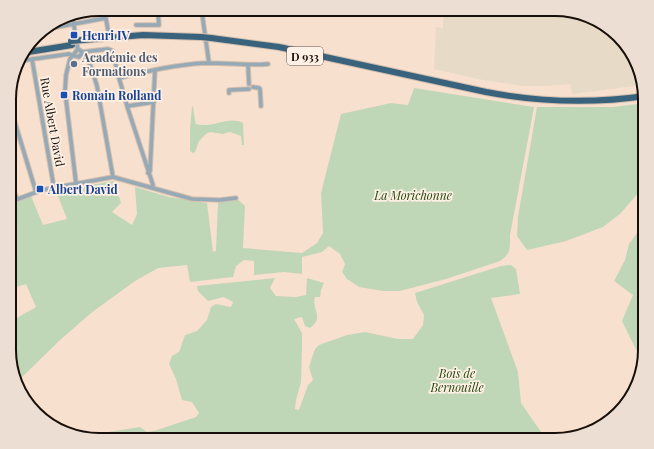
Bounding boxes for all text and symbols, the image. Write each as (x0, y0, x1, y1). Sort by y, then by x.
place label: Henri IV (82, 27, 130, 43)
marker: Henri IV (69, 30, 79, 40)
road number: D 933 (287, 47, 323, 65)
place label: Académie des Formations (81, 49, 158, 79)
marker: Académie des Formations (69, 59, 79, 69)
street label: Rue Albert David (37, 76, 69, 168)
place label: Romain Rolland (72, 87, 161, 103)
marker: Romain Rolland (59, 90, 69, 100)
place label: Albert David (47, 181, 118, 197)
marker: Albert David (35, 184, 45, 194)
park label: La Morichonne (373, 187, 452, 203)
park label: Bois de Bernouille (429, 365, 484, 395)

